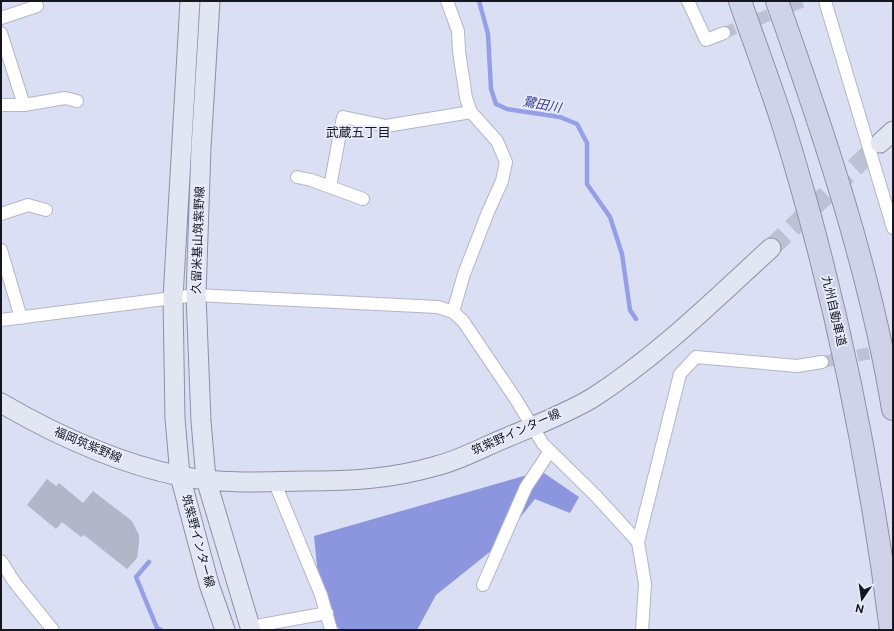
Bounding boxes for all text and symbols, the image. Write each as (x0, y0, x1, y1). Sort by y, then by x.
water label: 鷺田川 (521, 94, 564, 116)
district label: 武蔵五丁目 (325, 125, 391, 140)
street label: 久留米基山筑紫野線 (189, 186, 207, 294)
street label: 九州自動車道 (819, 274, 849, 348)
street label: 筑紫野インター線 (469, 406, 563, 458)
street label: 福岡筑紫野線 (52, 424, 124, 466)
street label: 筑紫野インター線 (179, 493, 217, 589)
north arrow (842, 579, 882, 619)
text: N (854, 602, 865, 616)

